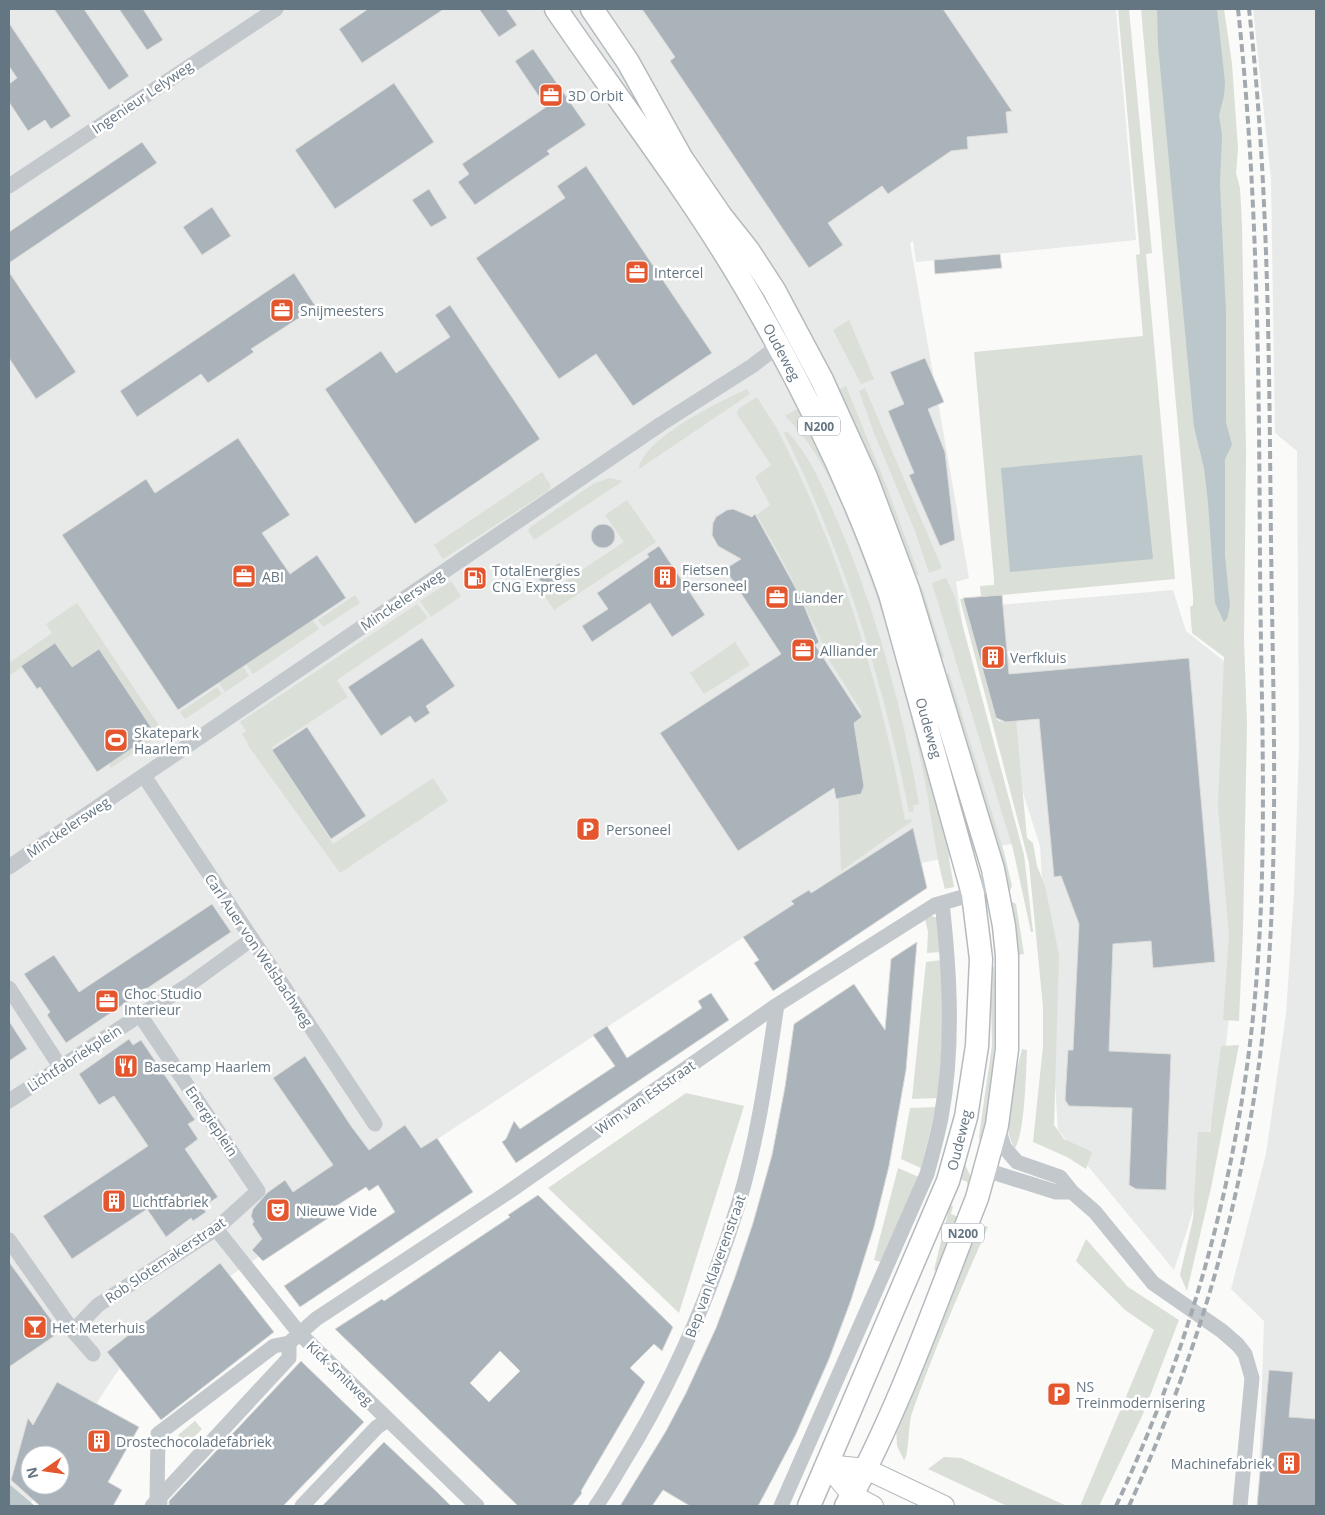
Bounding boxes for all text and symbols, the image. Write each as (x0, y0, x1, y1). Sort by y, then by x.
street label: Ingenieur Lelyweg (88, 56, 197, 138)
office icon: 3D Orbit (538, 82, 564, 108)
place label: 3D Orbit (568, 86, 624, 105)
office icon: Intercel (624, 259, 650, 285)
place label: Intercel (654, 263, 703, 282)
office icon: Snijmeesters (269, 297, 295, 323)
place label: Snijmeesters (300, 301, 384, 320)
street label: Oudeweg (759, 320, 805, 384)
road number: N200 (798, 416, 840, 436)
place label: Fietsen Personeel (682, 560, 747, 595)
place label: TotalEnergies CNG Express (492, 561, 580, 596)
office icon: ABI (231, 563, 257, 589)
building icon: Fietsen Personeel (652, 564, 678, 590)
street label: Minckelersweg (357, 565, 448, 635)
fuel station icon: TotalEnergies CNG Express (462, 565, 488, 591)
place label: ABI (262, 567, 284, 586)
office icon: Liander (764, 584, 790, 610)
place label: Liander (794, 588, 844, 607)
office icon: Alliander (790, 637, 816, 663)
place label: Alliander (820, 641, 878, 660)
building icon: Verfkluis (980, 644, 1006, 670)
place label: Verfkluis (1010, 648, 1067, 667)
street label: Oudeweg (911, 695, 947, 761)
place label: Skatepark Haarlem (134, 723, 200, 758)
sports icon: Skatepark Haarlem (103, 727, 129, 753)
street label: Minckelersweg (23, 792, 114, 862)
parking icon: Personeel (575, 816, 601, 842)
place label: Personeel (606, 820, 671, 839)
street label: Carl Auer von Welsbachweg (201, 870, 318, 1031)
place label: Choc Studio Interieur (124, 984, 202, 1019)
office icon: Choc Studio Interieur (94, 988, 120, 1014)
street label: Lichtfabriekplein (23, 1020, 125, 1096)
restaurant icon: Basecamp Haarlem (113, 1053, 139, 1079)
street label: Wim van Eststraat (591, 1056, 699, 1138)
place label: Basecamp Haarlem (144, 1057, 271, 1076)
street label: Energieplein (181, 1082, 243, 1160)
street label: Oudeweg (942, 1107, 976, 1172)
building icon: Lichtfabriek (101, 1188, 127, 1214)
place label: Lichtfabriek (132, 1192, 209, 1211)
street label: Bep van Klaverenstraat (680, 1192, 750, 1340)
theatre icon: Nieuwe Vide (265, 1197, 291, 1223)
place label: Nieuwe Vide (296, 1201, 377, 1220)
street label: Rob Slotemakerstraat (101, 1213, 229, 1307)
road number: N200 (942, 1224, 984, 1242)
bar icon: Het Meterhuis (22, 1314, 48, 1340)
place label: Het Meterhuis (52, 1318, 146, 1337)
street label: Kick Smitweg (303, 1337, 378, 1410)
place label: NS Treinmodernisering (1076, 1377, 1205, 1412)
parking icon: NS Treinmodernisering (1046, 1381, 1072, 1407)
building icon: Drostechocoladefabriek (86, 1428, 112, 1454)
place label: Drostechocoladefabriek (116, 1432, 273, 1451)
north arrow (20, 1445, 70, 1495)
building icon: Machinefabriek (1276, 1450, 1302, 1476)
place label: Machinefabriek (1171, 1454, 1273, 1473)
text: N (21, 1465, 42, 1481)

